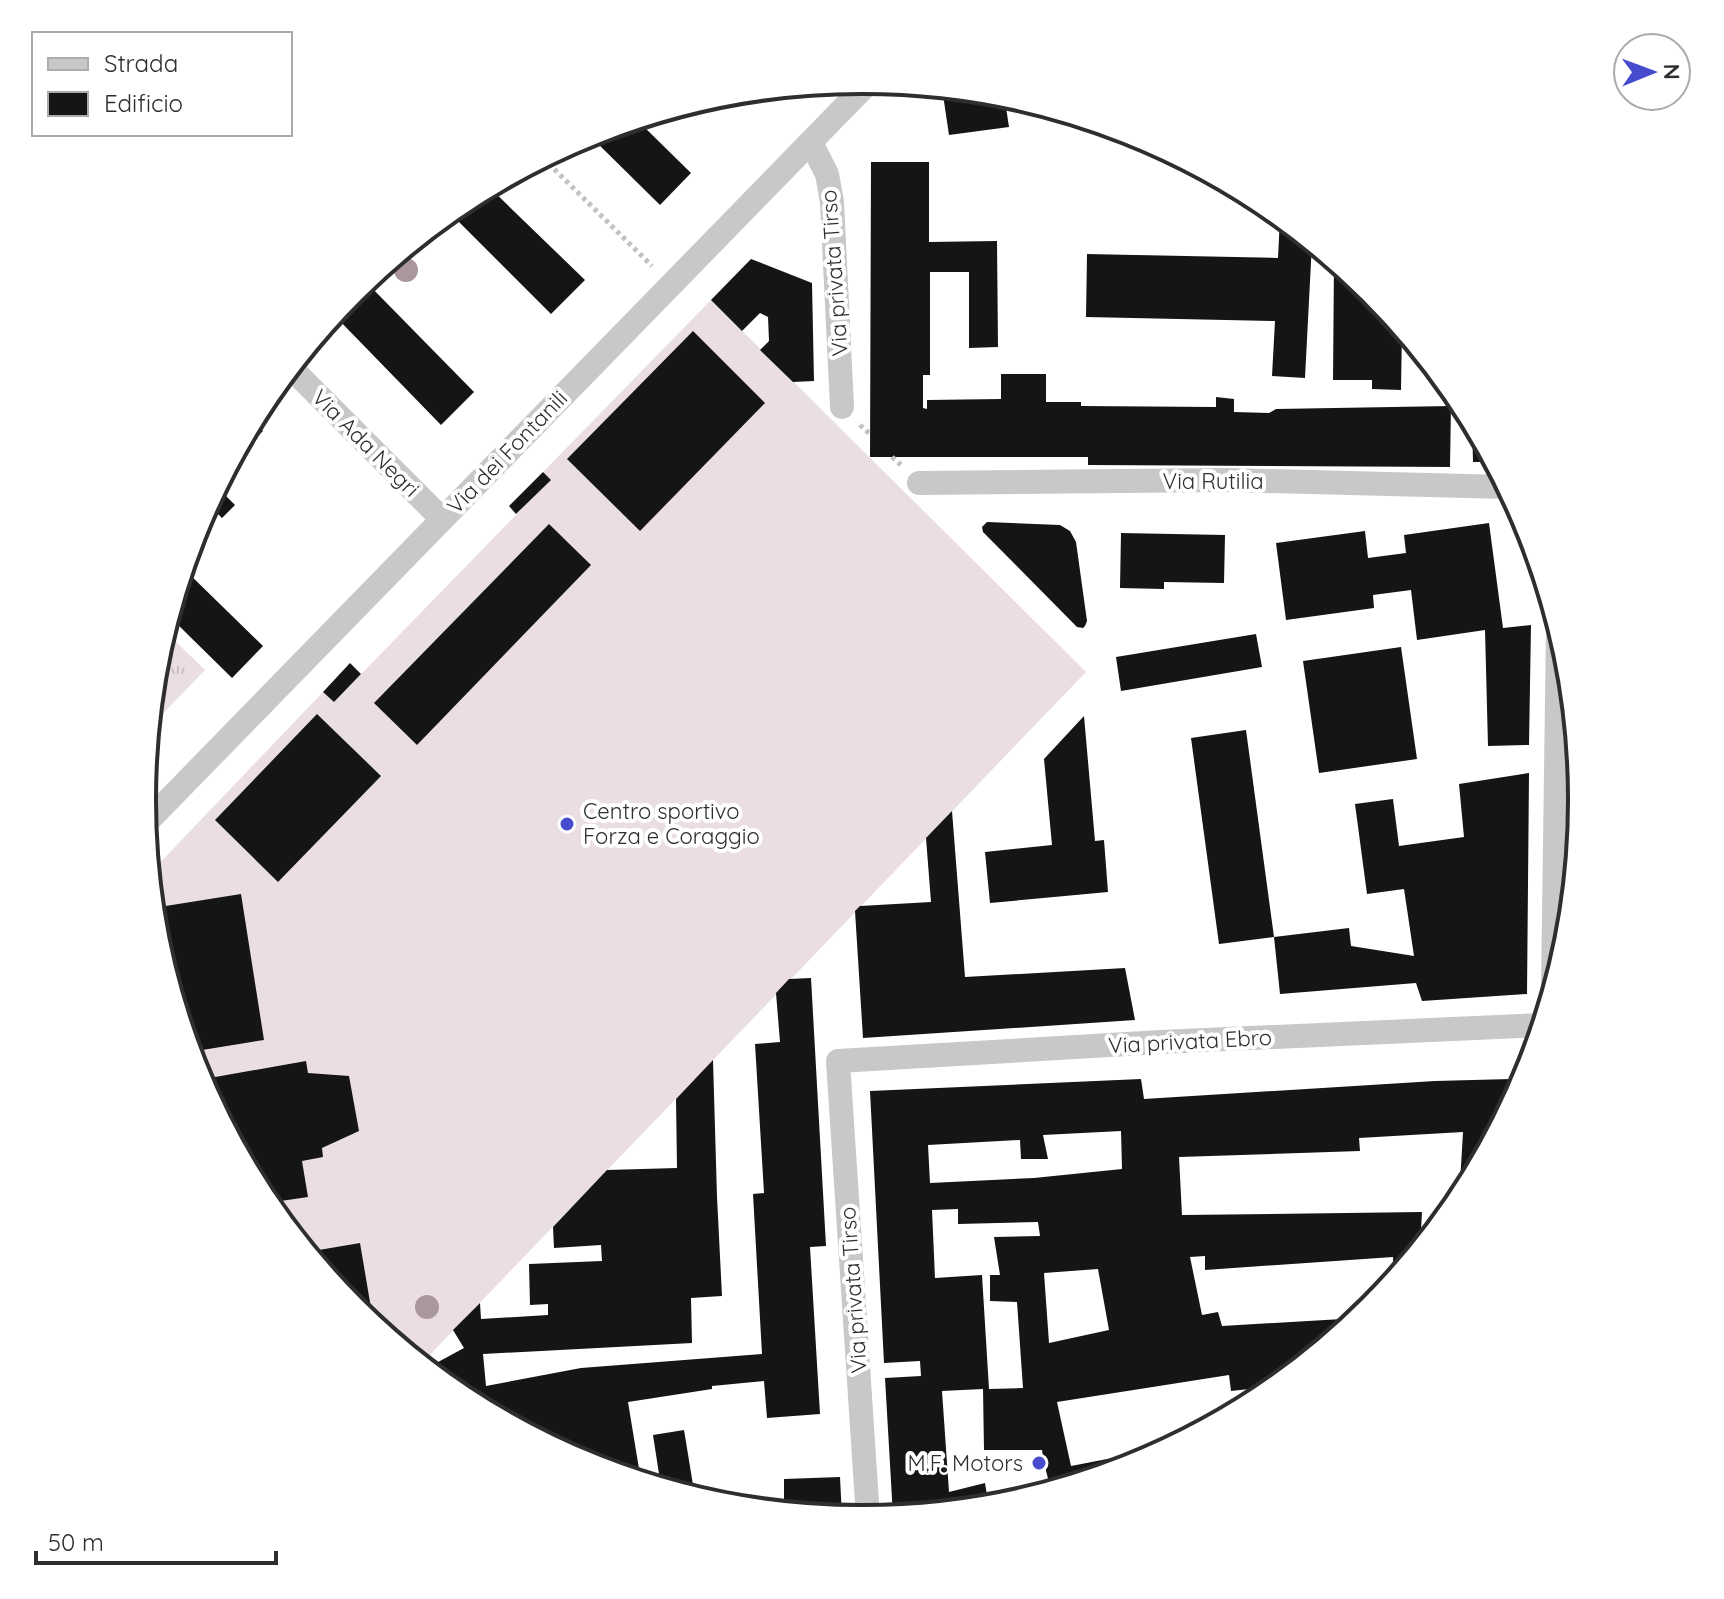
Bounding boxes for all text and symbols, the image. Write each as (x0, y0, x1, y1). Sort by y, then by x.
legend (32, 32, 292, 136)
north arrow (1612, 32, 1692, 112)
text: Strada (104, 48, 178, 78)
text: N (1658, 63, 1686, 80)
text: Edificio (104, 88, 183, 118)
street label: Via privata Tirso (814, 189, 854, 357)
street label: Via Ada Negri (306, 383, 426, 503)
street label: Via dei Fontanili (441, 384, 573, 520)
street label: Via Rutilia (1163, 467, 1263, 495)
place label: Centro sportivo Forza e Coraggio (583, 797, 760, 850)
marker: Centro sportivo Forza e Coraggio (558, 815, 576, 833)
street label: Via privata Ebro (1107, 1023, 1273, 1059)
street label: Via privata Tirso (833, 1206, 873, 1374)
place label: M.F. Motors (907, 1449, 1023, 1477)
marker: M.F. Motors (1030, 1454, 1048, 1472)
scale bar (36, 1515, 276, 1565)
text: 50 m (48, 1527, 104, 1557)

